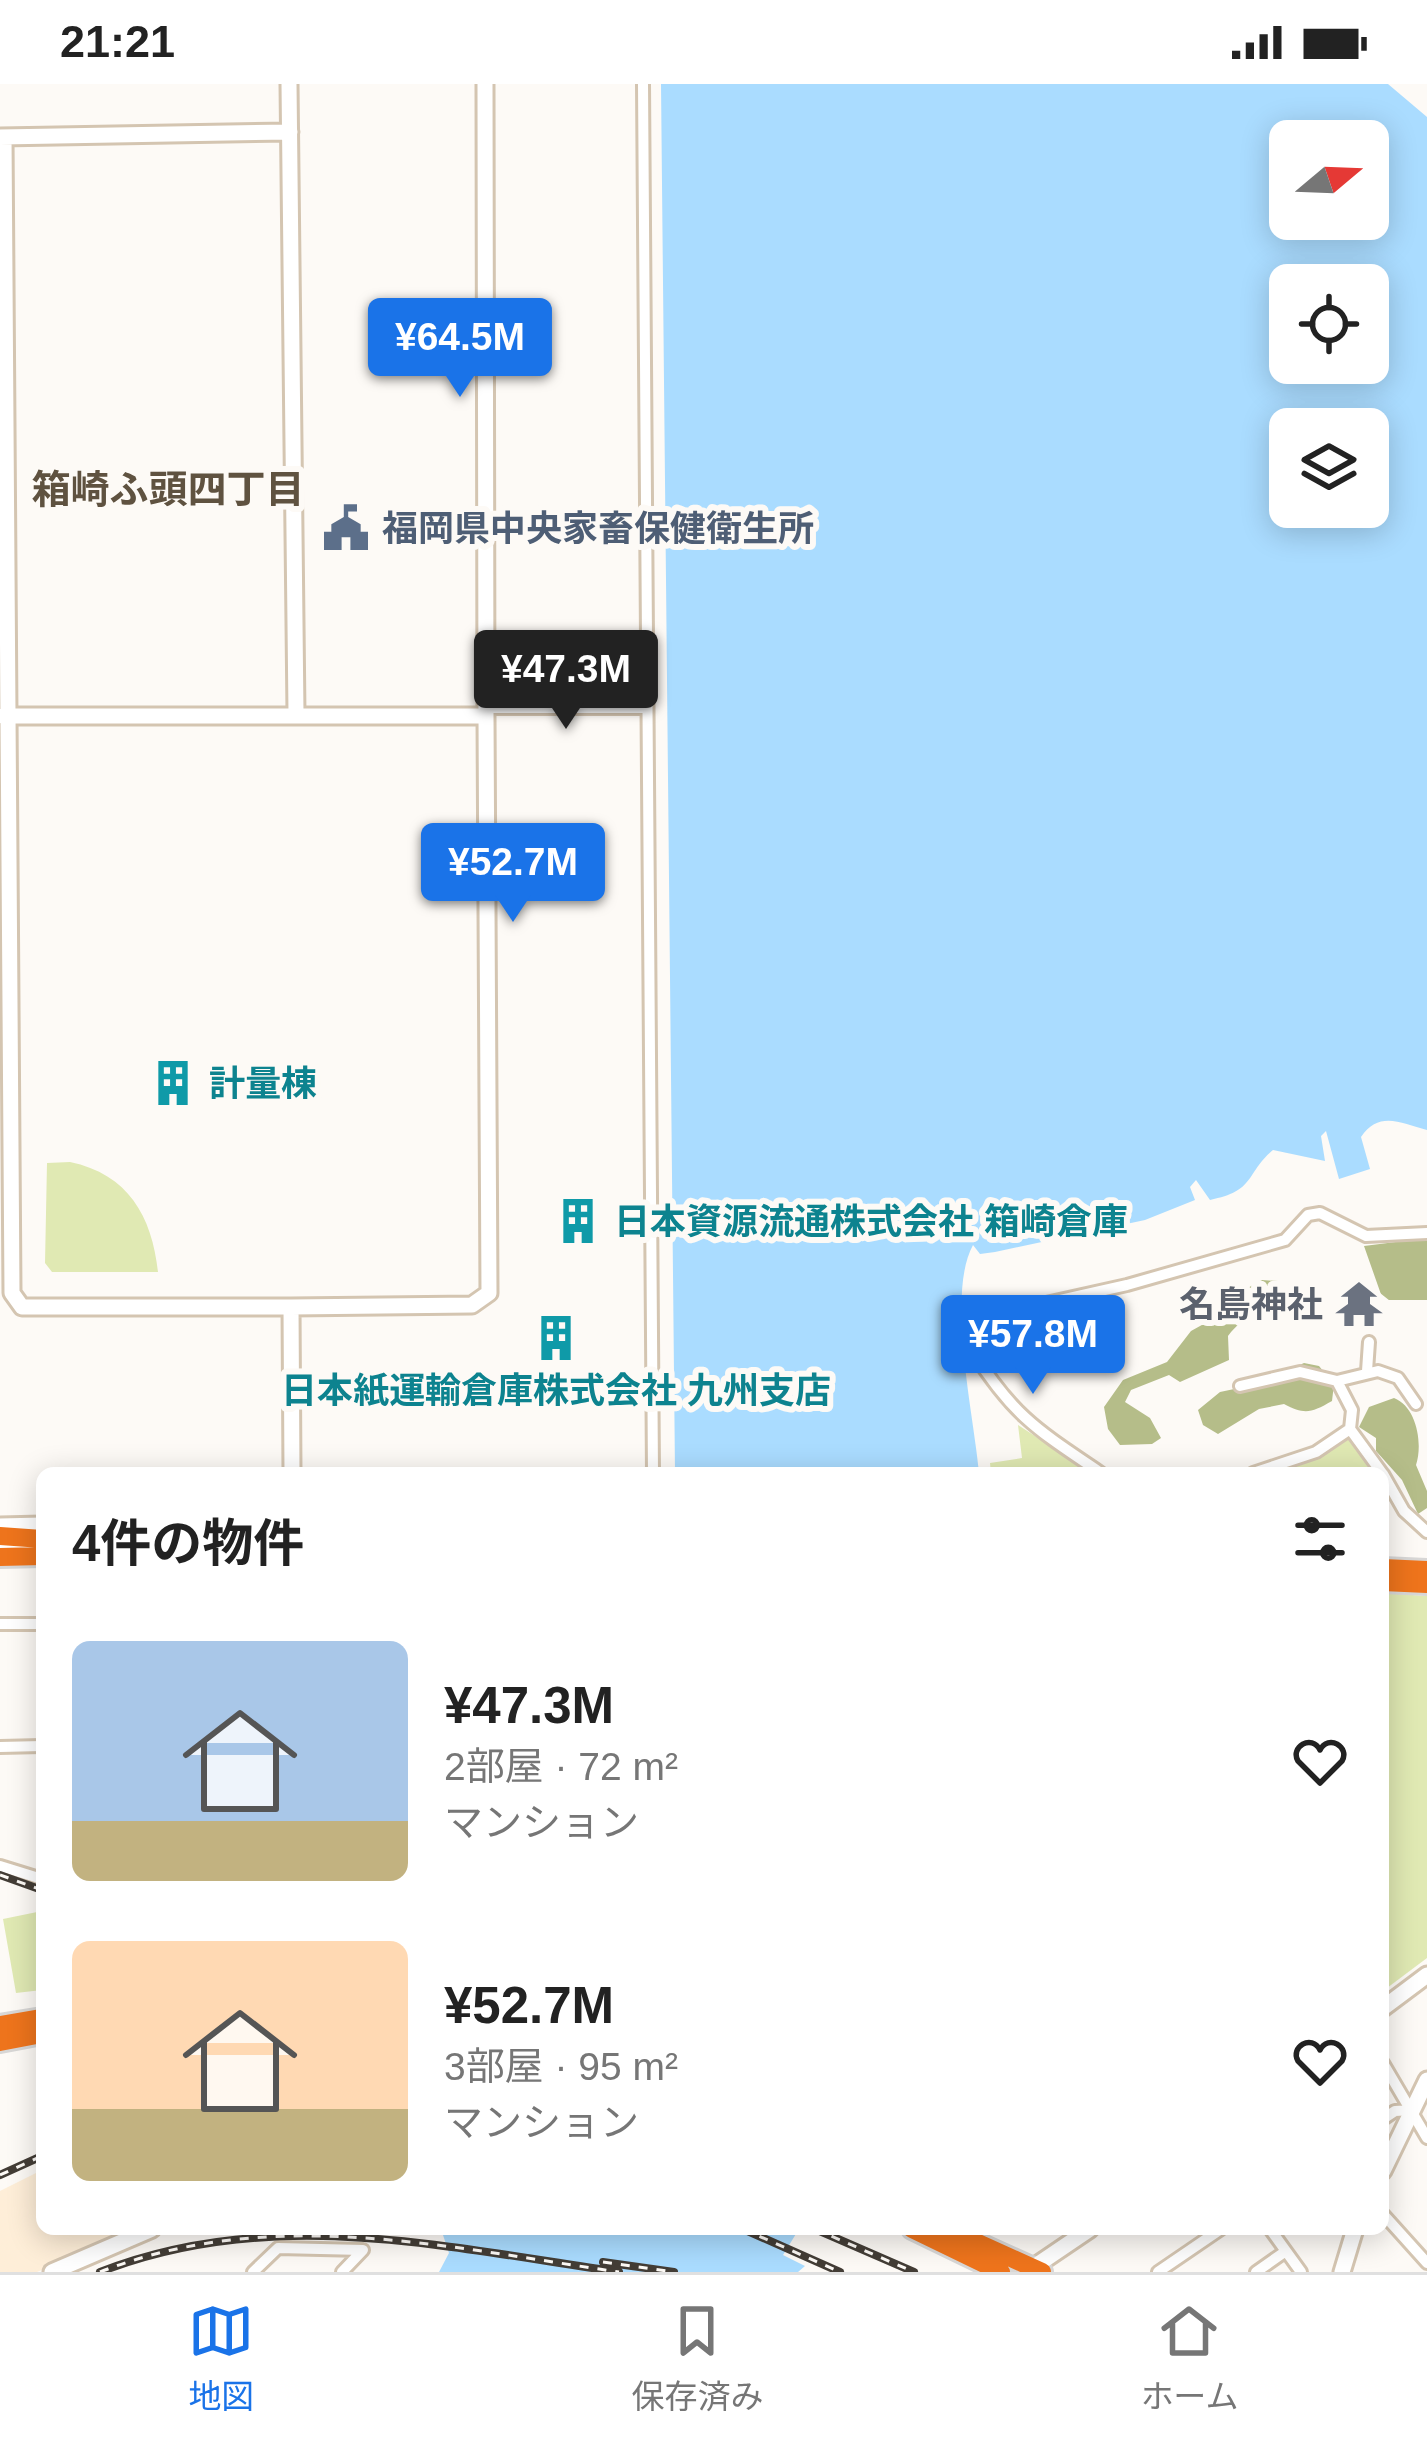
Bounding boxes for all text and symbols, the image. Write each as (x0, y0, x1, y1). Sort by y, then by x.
text: 21:21 (60, 16, 175, 67)
north arrow (1269, 120, 1389, 240)
map controls (1269, 120, 1389, 528)
button: locate (1269, 264, 1389, 384)
pin: ¥64.5M (362, 298, 558, 400)
text: ¥64.5M (395, 315, 525, 358)
button: layers (1269, 408, 1389, 528)
district label: 箱崎ふ頭四丁目 (31, 468, 305, 511)
public building icon: 福岡県中央家畜保健衛生所 (321, 503, 371, 553)
place label: 福岡県中央家畜保健衛生所 (382, 508, 814, 549)
pin: ¥47.3M (468, 630, 664, 732)
text: ¥47.3M (501, 647, 631, 690)
pin: ¥52.7M (415, 823, 611, 925)
text: ¥52.7M (448, 840, 578, 883)
building icon: 計量棟 (148, 1058, 198, 1108)
place label: 計量棟 (209, 1063, 317, 1104)
building icon: 日本資源流通株式会社 箱崎倉庫 (553, 1196, 603, 1246)
place label: 日本資源流通株式会社 箱崎倉庫 (614, 1201, 1128, 1242)
temple icon: 名島神社 (1334, 1279, 1384, 1329)
place label: 名島神社 (1179, 1284, 1323, 1325)
pin: ¥57.8M (935, 1295, 1131, 1397)
text: ¥57.8M (968, 1312, 1098, 1355)
building icon: 日本紙運輸倉庫株式会社 九州支店 (531, 1313, 581, 1363)
place label: 日本紙運輸倉庫株式会社 九州支店 (281, 1370, 831, 1411)
icon: filters (1287, 1506, 1353, 1572)
text: 4件の物件 (72, 1515, 304, 1572)
text: ¥47.3M (444, 1677, 614, 1734)
icon: home (168, 1689, 312, 1833)
icon: heart (1287, 1728, 1353, 1794)
text: 2部屋 · 72 m² (444, 1745, 678, 1788)
text: マンション (444, 1801, 639, 1844)
text: ¥52.7M (444, 1977, 614, 2034)
icon: home (168, 1989, 312, 2133)
icon: heart (1287, 2028, 1353, 2094)
text: 3部屋 · 95 m² (444, 2045, 678, 2088)
text: マンション (444, 2101, 639, 2144)
tab: 地図 (188, 2298, 254, 2418)
tab: 保存済み (631, 2298, 763, 2418)
tab: ホーム (1140, 2298, 1238, 2418)

